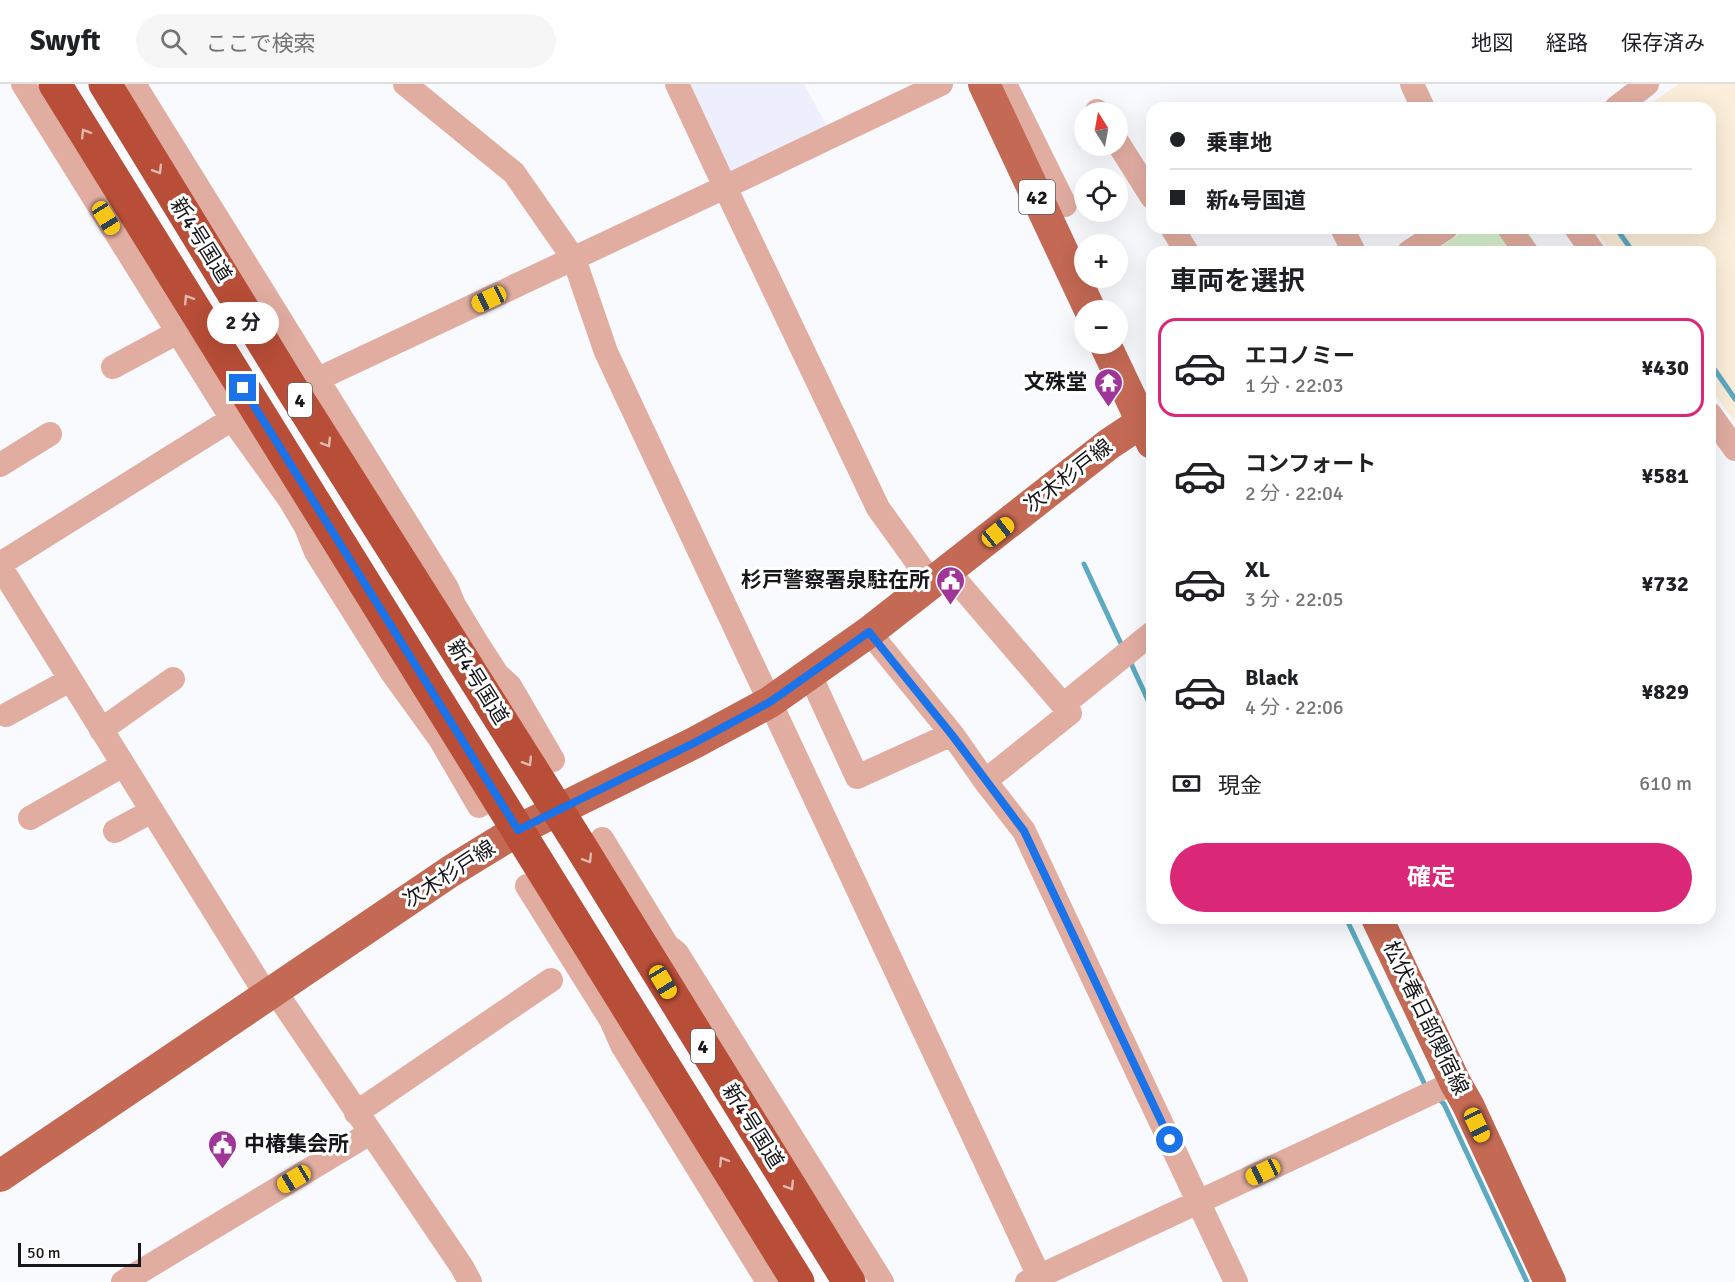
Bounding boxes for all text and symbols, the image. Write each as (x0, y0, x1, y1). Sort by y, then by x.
search box (136, 14, 556, 68)
text: Swyft (30, 24, 100, 58)
icon: search (157, 25, 190, 58)
text: ここで検索 (205, 30, 315, 57)
text: 地図 (1471, 30, 1513, 56)
text: 経路 (1546, 30, 1588, 56)
text: 保存済み (1621, 30, 1705, 56)
north arrow (1074, 102, 1128, 156)
map controls (1074, 102, 1128, 354)
one-way arrow (81, 129, 93, 139)
text: 乗車地 (1206, 129, 1272, 156)
one-way arrow (150, 164, 162, 174)
button: locate (1074, 168, 1128, 222)
road number: 42 (1019, 180, 1055, 214)
text: 新4号国道 (1206, 187, 1306, 214)
street label: 新4号国道 (165, 193, 237, 287)
car (89, 198, 123, 238)
button: + (1074, 234, 1128, 288)
text: 車両を選択 (1170, 265, 1305, 298)
car (469, 283, 509, 315)
one-way arrow (184, 295, 195, 306)
button: − (1074, 300, 1128, 354)
callout: 2 分 (207, 301, 279, 343)
text: 2 分 (225, 310, 261, 335)
icon: car (1173, 341, 1227, 395)
text: エコノミー (1245, 342, 1355, 369)
text: ¥430 (1641, 354, 1689, 381)
temple icon: 文殊堂 (1092, 366, 1124, 408)
place label: 文殊堂 (1024, 369, 1087, 395)
text: 1 分 · 22:03 (1245, 373, 1344, 398)
route end (229, 374, 256, 401)
road number: 4 (288, 383, 312, 417)
street label: 次木杉戸線 (1019, 433, 1117, 519)
one-way arrow (319, 436, 330, 447)
icon: car (1173, 449, 1227, 503)
text: コンフォート (1245, 450, 1376, 477)
text: ¥581 (1641, 462, 1689, 489)
text: 2 分 · 22:04 (1245, 481, 1344, 506)
car (978, 514, 1018, 550)
text: XL (1245, 556, 1270, 583)
icon: car (1173, 557, 1227, 611)
public building icon: 杉戸警察署泉駐在所 (935, 564, 967, 606)
place label: 杉戸警察署泉駐在所 (741, 567, 930, 593)
text: ¥732 (1641, 570, 1689, 597)
text: 3 分 · 22:05 (1245, 587, 1344, 612)
street label: 新4号国道 (442, 635, 514, 729)
text: Black (1245, 664, 1299, 691)
icon: car (1173, 665, 1227, 719)
text: ¥829 (1641, 678, 1689, 705)
text: 4 分 · 22:06 (1245, 695, 1344, 720)
one-way arrow (520, 756, 532, 766)
icon: cash (1170, 767, 1203, 800)
text: 610 m (1639, 771, 1692, 796)
text: 現金 (1218, 772, 1262, 799)
street label: 次木杉戸線 (398, 835, 500, 913)
button: 確定 (1170, 843, 1692, 912)
one-way arrow (581, 853, 593, 863)
street label: 松伏春日部関宿線 (1377, 937, 1475, 1099)
car (646, 962, 680, 1002)
road number: 4 (691, 1029, 715, 1063)
street label: 新4号国道 (717, 1079, 789, 1173)
car (1461, 1105, 1493, 1145)
route start (1156, 1126, 1183, 1153)
public building icon: 中椿集会所 (207, 1128, 239, 1170)
place label: 中椿集会所 (244, 1131, 349, 1157)
car (1243, 1156, 1283, 1188)
one-way arrow (719, 1157, 731, 1167)
car (274, 1162, 314, 1196)
one-way arrow (782, 1180, 794, 1190)
scale bar (18, 1240, 141, 1268)
text: 50 m (27, 1243, 61, 1263)

